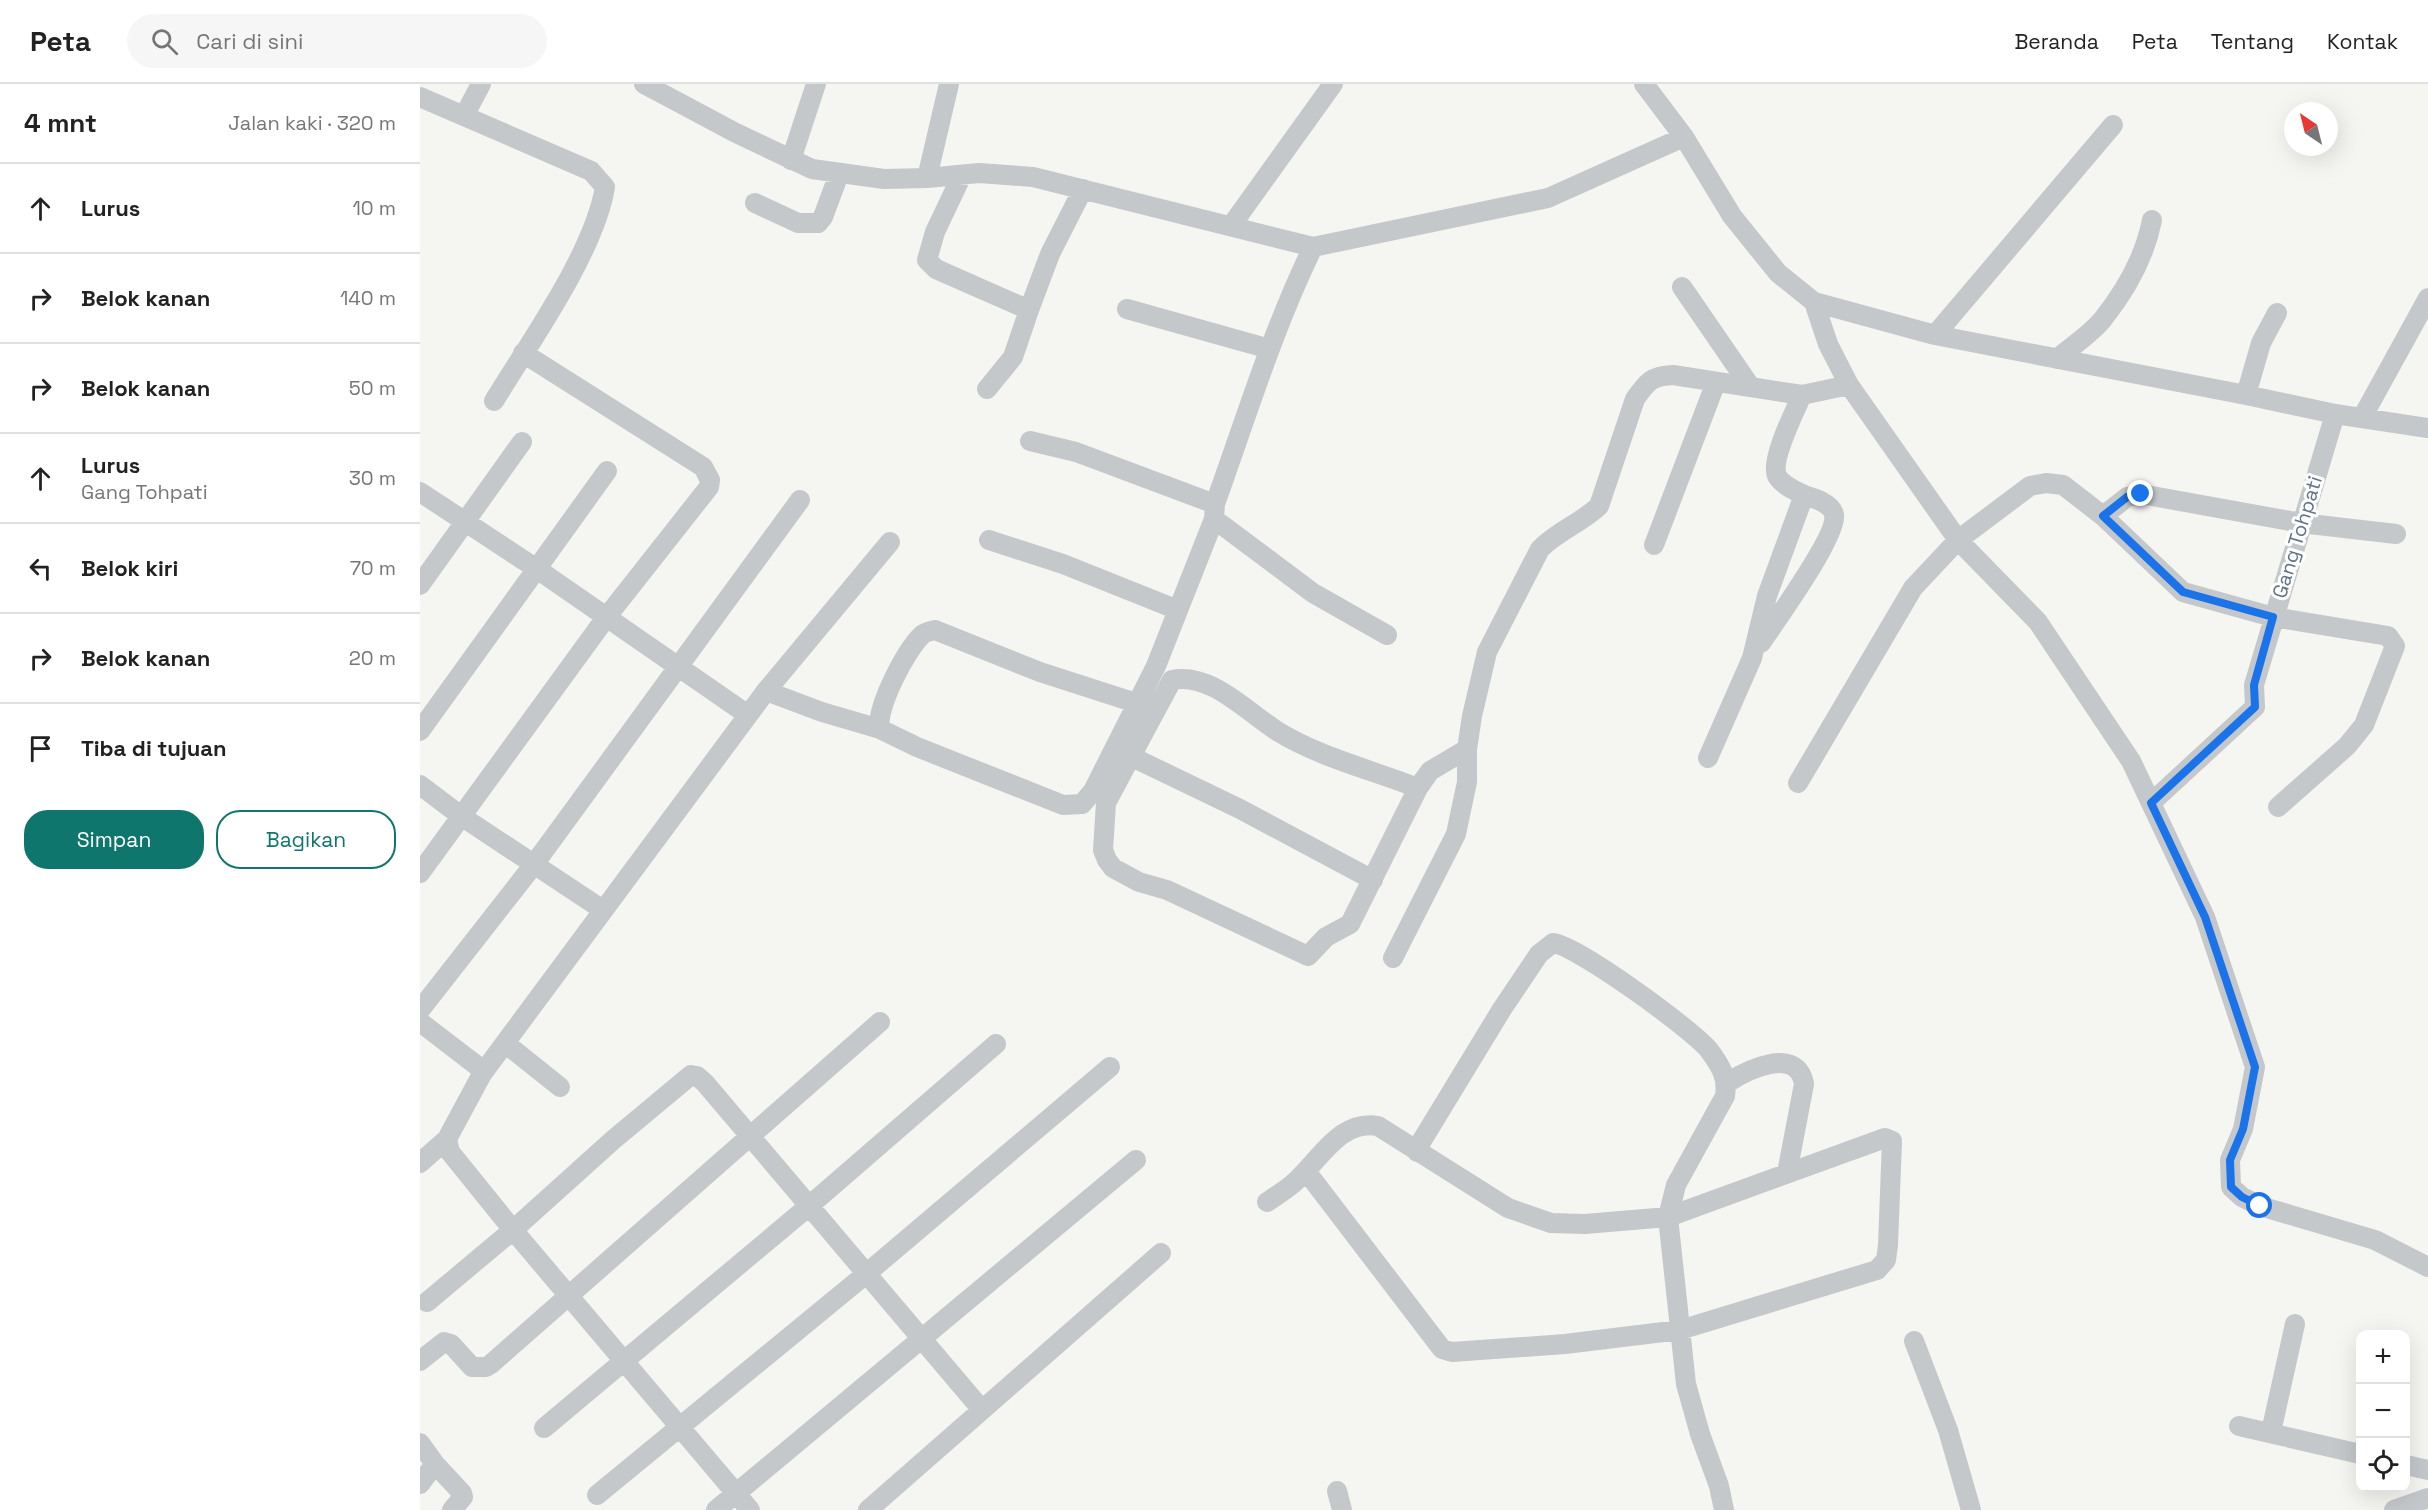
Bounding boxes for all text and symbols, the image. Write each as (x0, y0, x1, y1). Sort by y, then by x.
search box (127, 14, 547, 68)
text: Peta (30, 23, 91, 59)
icon: search (148, 25, 181, 58)
text: Cari di sini (196, 27, 303, 55)
text: Beranda (2014, 28, 2099, 55)
text: Peta (2132, 28, 2178, 55)
text: Tentang (2211, 28, 2294, 55)
text: Kontak (2327, 28, 2398, 55)
north arrow (2284, 102, 2338, 156)
text: 4 mnt (24, 106, 97, 140)
text: Jalan kaki · 320 m (228, 110, 396, 136)
icon: ahead (24, 192, 57, 225)
text: Lurus (81, 194, 140, 222)
text: 10 m (352, 195, 396, 221)
icon: right (24, 282, 57, 315)
text: Belok kanan (81, 284, 210, 312)
text: 140 m (340, 285, 396, 311)
icon: right (24, 372, 57, 405)
text: Belok kanan (81, 374, 210, 402)
text: 50 m (349, 375, 396, 401)
text: Lurus (81, 451, 140, 479)
icon: ahead (24, 462, 57, 495)
text: 30 m (349, 465, 396, 491)
street label: Gang Tohpati (2266, 473, 2328, 601)
text: Gang Tohpati (81, 479, 208, 505)
route end (2127, 480, 2153, 506)
icon: left (24, 552, 57, 585)
text: Belok kiri (81, 554, 178, 582)
text: 70 m (350, 555, 396, 581)
icon: right (24, 642, 57, 675)
text: Belok kanan (81, 644, 210, 672)
text: 20 m (349, 645, 396, 671)
icon: arrive (24, 732, 57, 765)
text: Tiba di tujuan (81, 734, 227, 762)
button: Simpan (24, 810, 204, 869)
button: Bagikan (216, 810, 396, 869)
route start (2246, 1192, 2272, 1218)
map controls (2356, 1330, 2410, 1492)
button: + (2356, 1330, 2410, 1384)
button: − (2356, 1384, 2410, 1438)
button: locate (2356, 1438, 2410, 1492)

